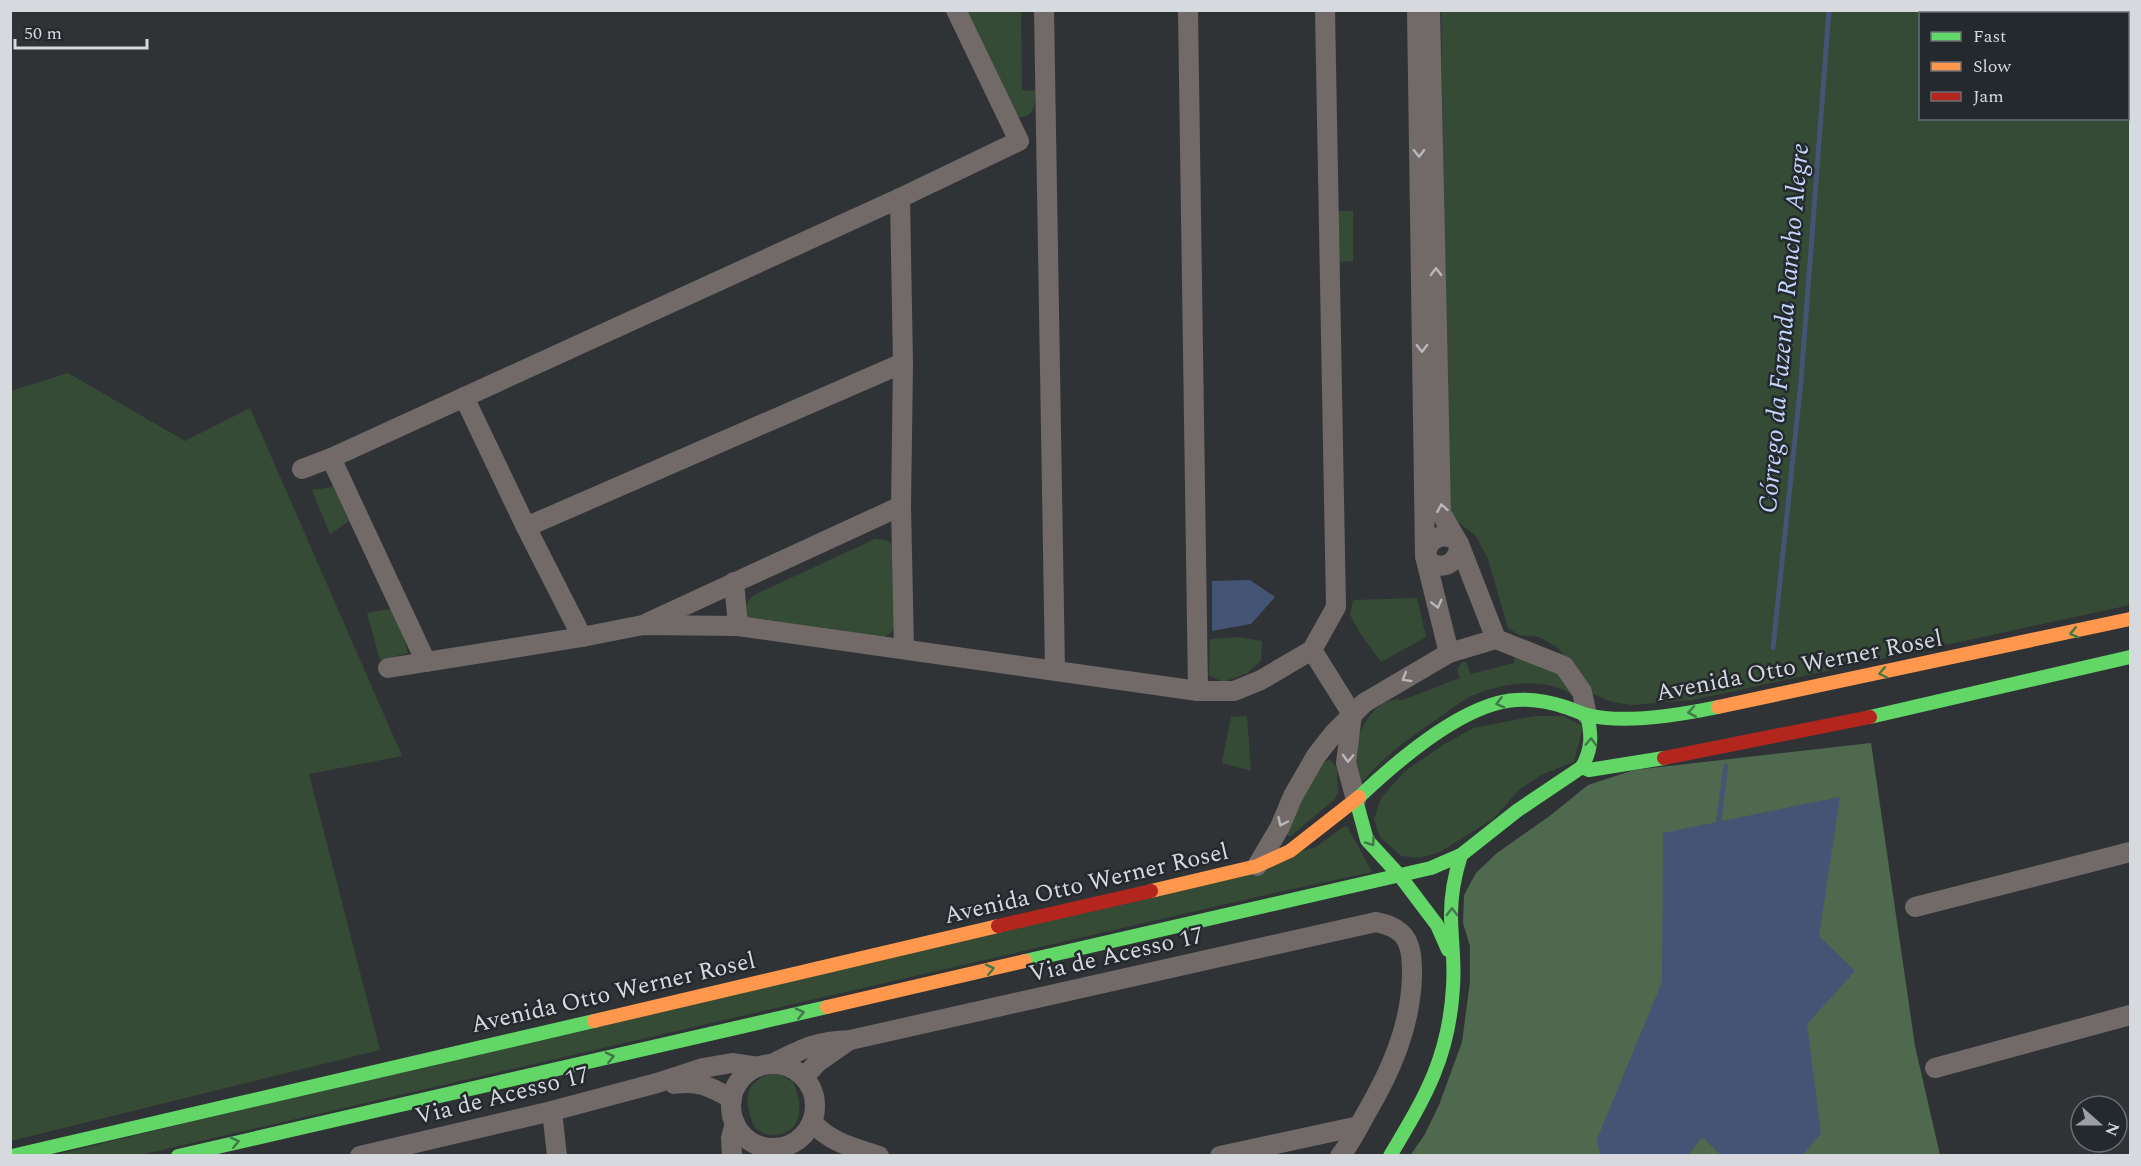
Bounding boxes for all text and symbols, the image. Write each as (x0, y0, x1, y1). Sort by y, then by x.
scale bar (15, 12, 147, 50)
legend (1919, 12, 2129, 120)
text: 50 m (24, 20, 62, 47)
text: Fast (1973, 23, 2006, 50)
text: Slow (1973, 53, 2012, 80)
text: Jam (1973, 83, 2004, 110)
water label: Córrego da Fazenda Rancho Alegre (1748, 141, 1820, 515)
one-way arrow (1413, 148, 1425, 157)
one-way arrow (1429, 267, 1442, 276)
one-way arrow (1416, 343, 1428, 352)
one-way arrow (1436, 503, 1449, 513)
one-way arrow (1430, 599, 1443, 609)
street label: Avenida Otto Werner Rosel (1653, 621, 1946, 711)
one-way arrow (2069, 625, 2079, 638)
one-way arrow (1878, 665, 1888, 678)
one-way arrow (1402, 671, 1412, 682)
one-way arrow (1495, 696, 1505, 709)
one-way arrow (1687, 705, 1697, 718)
one-way arrow (1585, 738, 1597, 747)
one-way arrow (1341, 753, 1354, 762)
one-way arrow (1277, 815, 1289, 826)
street label: Avenida Otto Werner Rosel (940, 834, 1232, 934)
one-way arrow (1363, 835, 1374, 846)
one-way arrow (1446, 908, 1458, 917)
street label: Via de Acesso 17 (1025, 917, 1207, 993)
street label: Avenida Otto Werner Rosel (467, 943, 759, 1043)
one-way arrow (984, 964, 994, 977)
one-way arrow (794, 1007, 804, 1020)
one-way arrow (604, 1051, 614, 1064)
street label: Via de Acesso 17 (411, 1057, 593, 1135)
north arrow (2069, 1094, 2129, 1154)
text: N (2099, 1119, 2126, 1139)
one-way arrow (230, 1137, 240, 1150)

